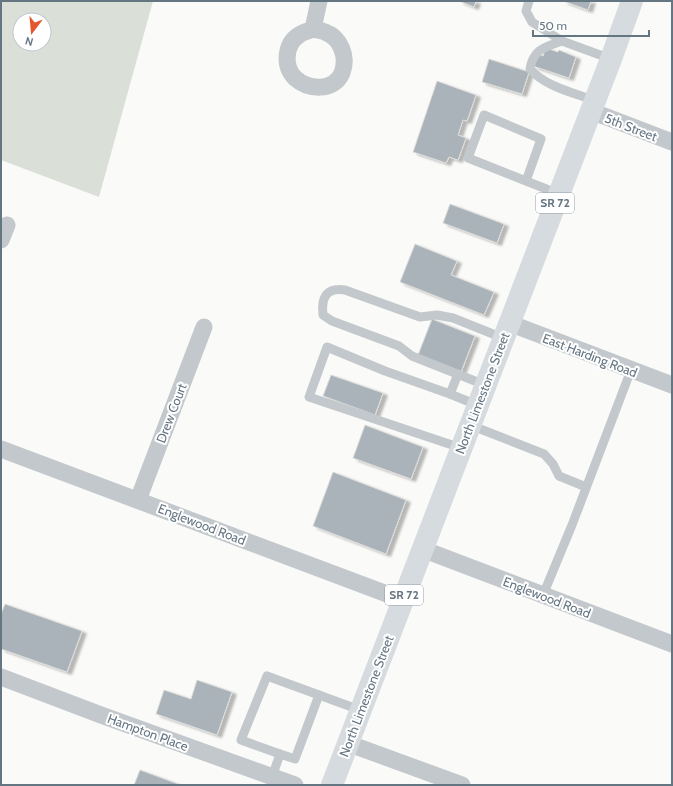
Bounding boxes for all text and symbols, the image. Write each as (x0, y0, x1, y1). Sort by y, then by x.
north arrow (12, 12, 52, 52)
scale bar (533, 12, 649, 38)
text: 50 m (539, 18, 567, 33)
text: N (24, 34, 35, 49)
street label: 5th Street (603, 110, 660, 145)
road number: SR 72 (536, 193, 574, 213)
street label: North Limestone Street (451, 329, 513, 456)
street label: East Harding Road (540, 330, 640, 380)
street label: Drew Court (152, 380, 190, 445)
street label: Englewood Road (156, 500, 248, 548)
street label: Englewood Road (501, 573, 593, 621)
road number: SR 72 (385, 585, 423, 605)
street label: North Limestone Street (335, 632, 397, 759)
street label: Hampton Place (105, 710, 191, 754)

